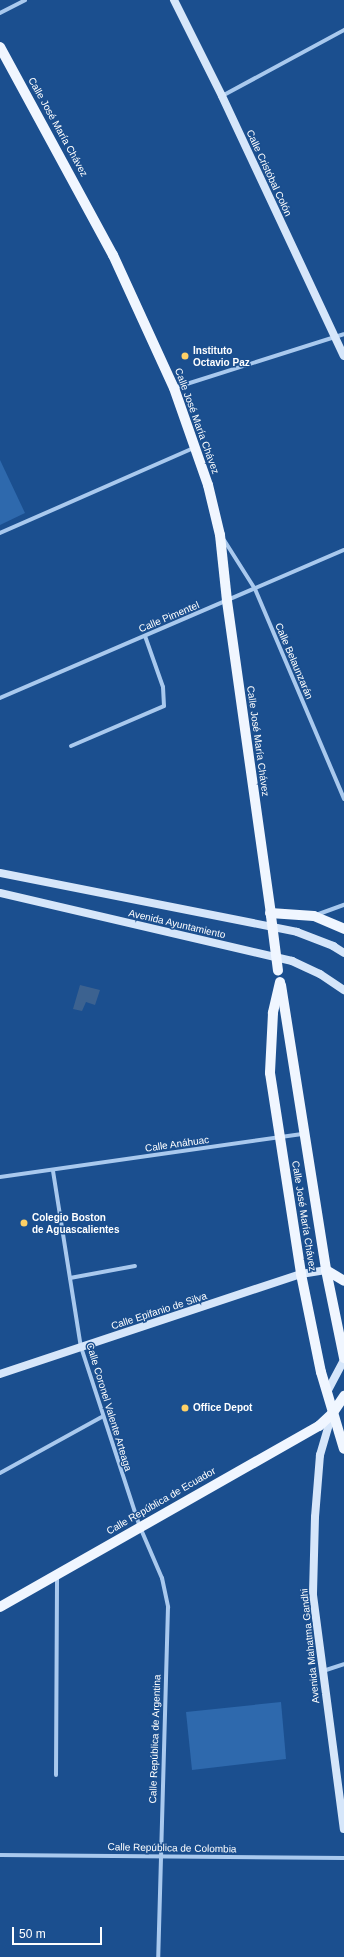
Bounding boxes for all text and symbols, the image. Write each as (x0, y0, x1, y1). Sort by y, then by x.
street label: Calle José María Chávez (26, 75, 90, 179)
street label: Calle Cristóbal Colón (244, 128, 294, 218)
place label: Instituto Octavio Paz (193, 344, 250, 368)
marker: Instituto Octavio Paz (180, 351, 190, 361)
street label: Calle José María Chávez (172, 366, 222, 476)
street label: Calle Pimentel (137, 599, 201, 635)
street label: Calle Belaunzarán (273, 621, 315, 701)
street label: Calle José María Chávez (244, 685, 272, 797)
street label: Avenida Ayuntamiento (127, 907, 227, 941)
street label: Calle Anáhuac (144, 1134, 210, 1154)
street label: Calle José María Chávez (289, 1160, 319, 1272)
place label: Colegio Boston de Aguascalientes (32, 1211, 120, 1234)
marker: Colegio Boston de Aguascalientes (19, 1218, 29, 1228)
street label: Calle Epifanio de Silva (110, 1290, 208, 1332)
street label: Calle Coronel Valente Arteaga (84, 1341, 134, 1473)
place label: Office Depot (193, 1402, 252, 1414)
marker: Office Depot (180, 1403, 190, 1413)
street label: Calle República de Ecuador (104, 1465, 218, 1537)
street label: Avenida Mahatma Gandhi (298, 1588, 322, 1704)
street label: Calle República de Argentina (147, 1674, 163, 1804)
street label: Calle República de Colombia (107, 1841, 237, 1855)
scale bar (14, 1919, 104, 1945)
text: 50 m (19, 1927, 46, 1941)

